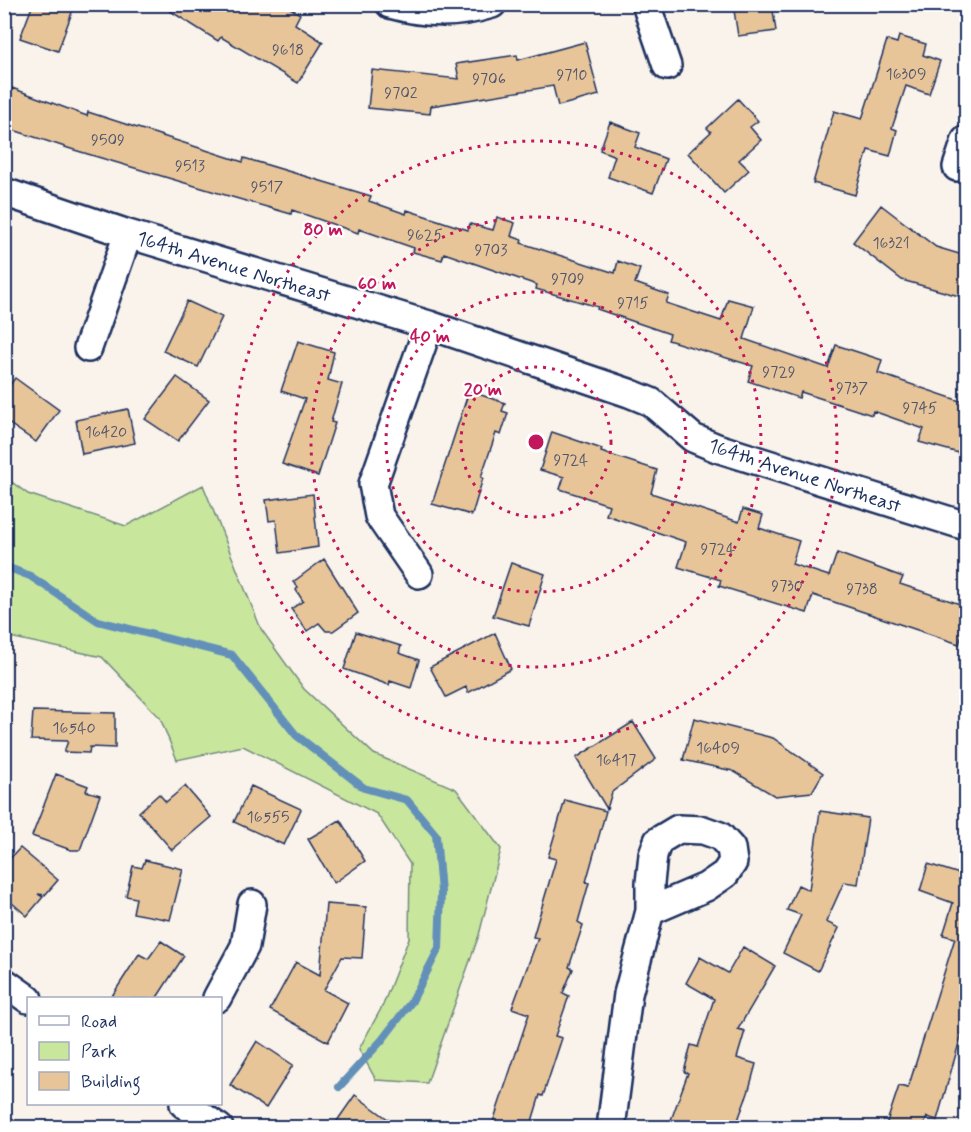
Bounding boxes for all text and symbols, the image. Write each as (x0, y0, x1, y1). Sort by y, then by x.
house number: 9618 (272, 40, 304, 61)
house number: 16309 (885, 64, 927, 85)
house number: 9710 (556, 65, 588, 86)
house number: 9706 (472, 69, 506, 90)
house number: 9702 (384, 83, 418, 104)
house number: 9509 (91, 130, 125, 151)
house number: 9513 (175, 156, 205, 177)
house number: 9517 (251, 177, 283, 198)
text: 80 m (303, 218, 343, 242)
street label: 164th Avenue Northeast (133, 225, 334, 310)
house number: 9625 (407, 225, 443, 246)
house number: 16321 (872, 233, 910, 254)
house number: 9703 (475, 240, 507, 261)
house number: 9709 (551, 269, 585, 290)
text: 60 m (358, 272, 396, 296)
house number: 9715 (617, 293, 649, 314)
text: 40 m (410, 325, 450, 349)
house number: 9729 (762, 362, 796, 383)
text: 20 m (464, 378, 502, 402)
house number: 9737 (836, 378, 868, 399)
house number: 9745 (903, 398, 937, 419)
house number: 16420 (85, 422, 127, 443)
centre of rings (526, 432, 546, 452)
street label: 164th Avenue Northeast (705, 432, 905, 520)
house number: 9724 (554, 450, 588, 471)
house number: 9724 (701, 539, 735, 560)
house number: 9730 (771, 576, 803, 597)
house number: 9738 (846, 579, 878, 600)
house number: 16540 (52, 718, 96, 739)
house number: 16409 (696, 738, 740, 759)
house number: 16417 (596, 750, 636, 771)
house number: 16555 (246, 807, 290, 828)
legend (27, 997, 222, 1105)
text: Road (81, 1010, 117, 1034)
text: Park (81, 1040, 117, 1064)
text: Building (81, 1070, 141, 1096)

